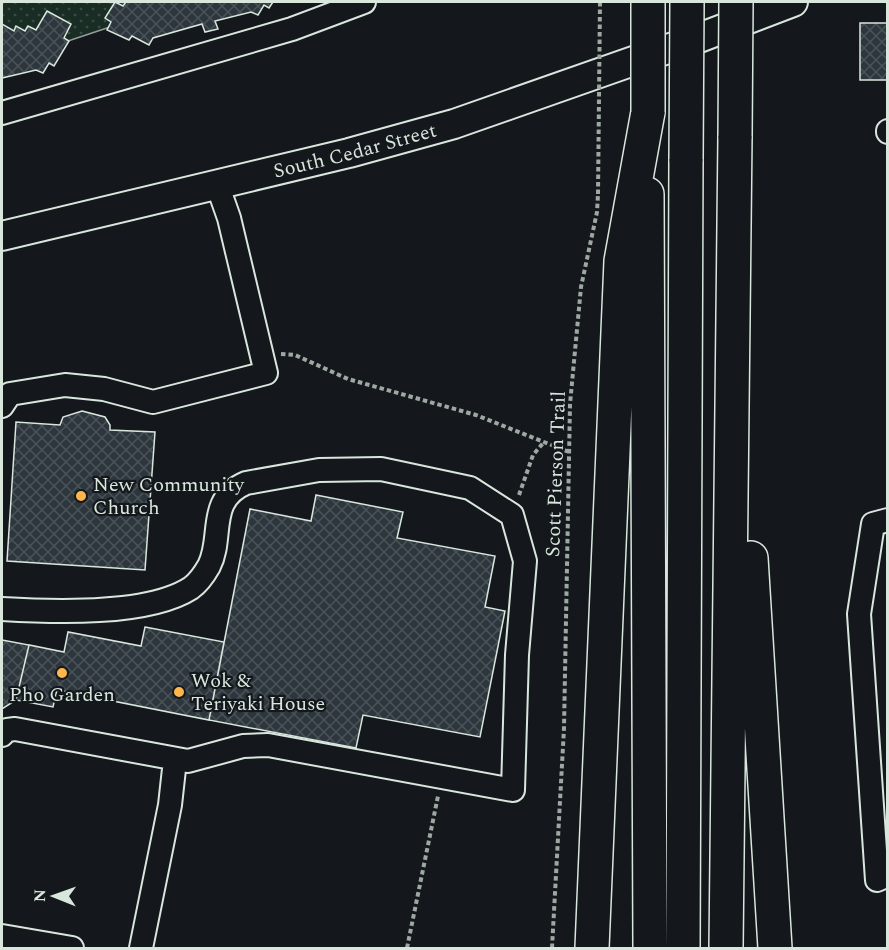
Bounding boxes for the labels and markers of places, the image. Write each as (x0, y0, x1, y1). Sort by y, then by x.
place label: New Community Church (93, 470, 246, 523)
marker: New Community Church (74, 489, 88, 503)
marker: Pho Garden (55, 666, 69, 680)
place label: Wok & Teriyaki House (191, 666, 325, 719)
place label: Pho Garden (9, 680, 115, 710)
marker: Wok & Teriyaki House (172, 685, 186, 699)

